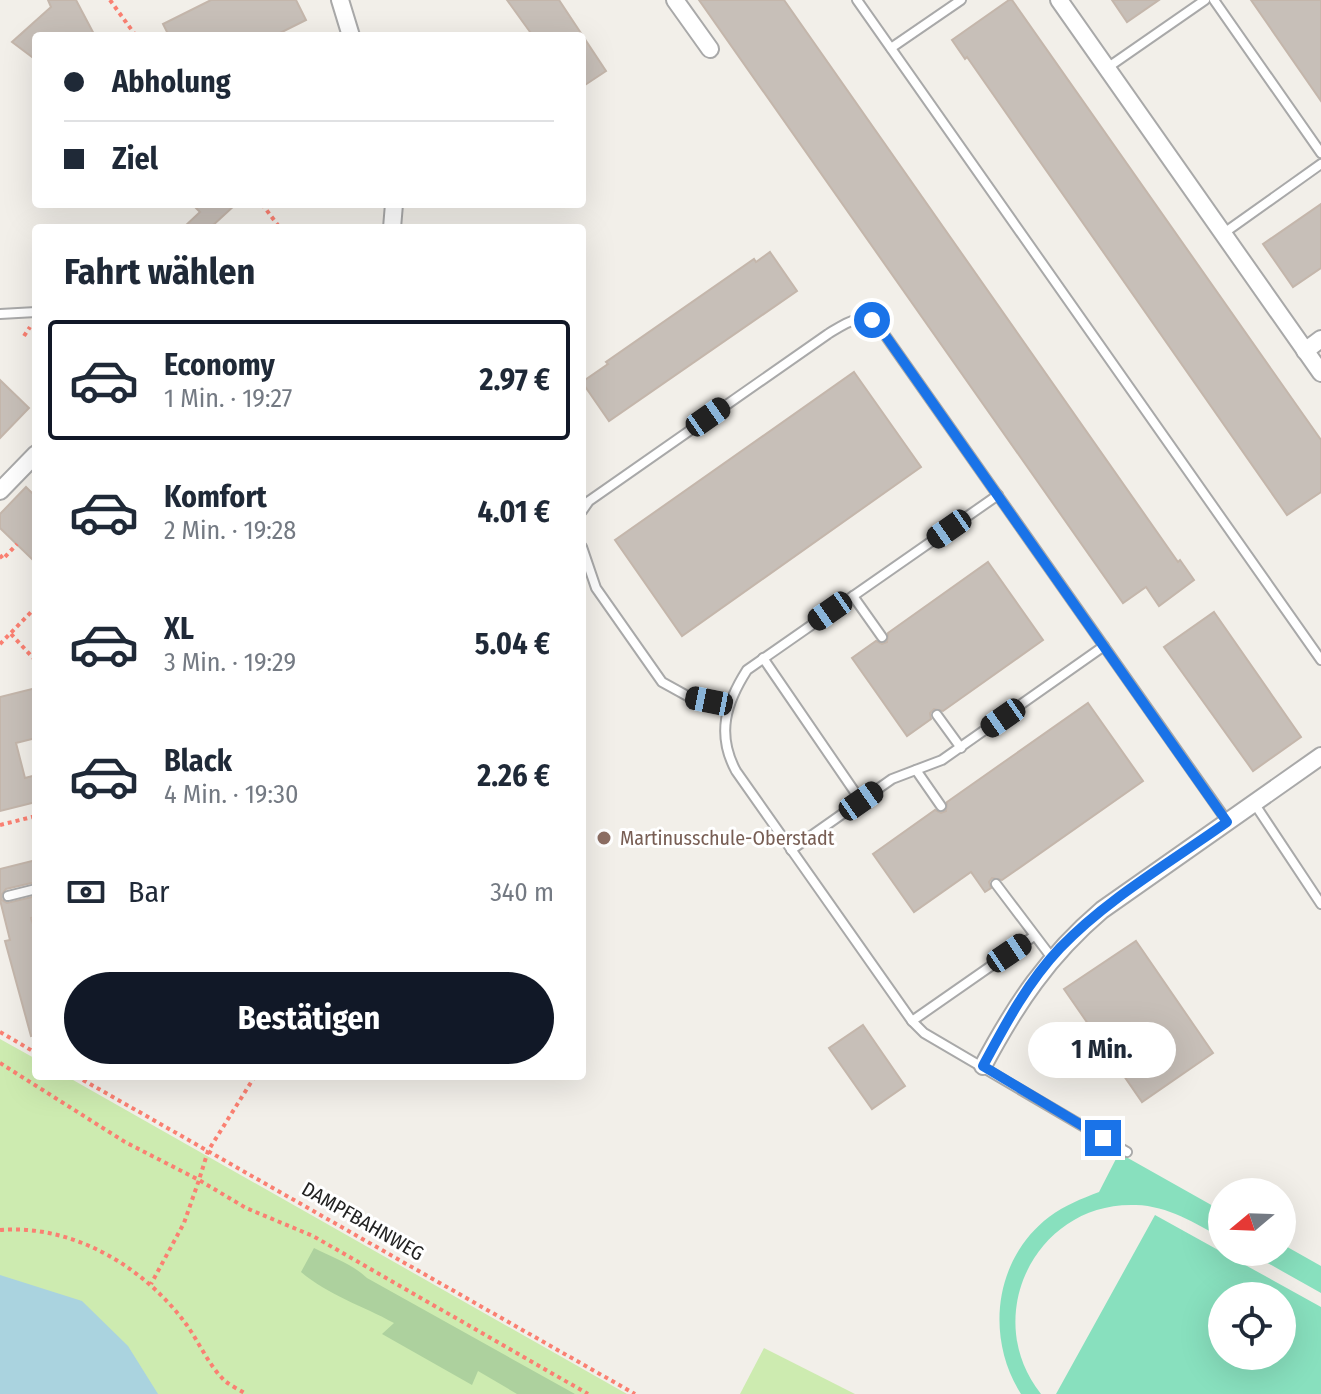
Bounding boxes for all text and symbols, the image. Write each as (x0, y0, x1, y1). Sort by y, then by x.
text: Abholung (112, 64, 231, 100)
text: Ziel (112, 141, 158, 177)
text: Fahrt wählen (64, 250, 255, 294)
route start (854, 302, 890, 338)
icon: car (68, 344, 140, 416)
text: Economy (164, 347, 275, 383)
text: 2.97 € (480, 362, 550, 398)
text: 1 Min. · 19:27 (164, 383, 292, 414)
car (681, 393, 735, 441)
icon: car (68, 476, 140, 548)
text: Komfort (164, 479, 267, 515)
text: 4.01 € (477, 494, 550, 530)
car (922, 505, 976, 553)
text: 2 Min. · 19:28 (164, 515, 296, 546)
car (803, 587, 857, 635)
icon: car (68, 608, 140, 680)
text: XL (164, 611, 194, 647)
text: 5.04 € (475, 626, 550, 662)
text: 3 Min. · 19:29 (164, 647, 296, 678)
car (683, 685, 735, 717)
car (976, 694, 1030, 742)
icon: car (68, 740, 140, 812)
text: Black (164, 743, 232, 779)
text: 2.26 € (477, 758, 550, 794)
car (834, 777, 888, 825)
text: 4 Min. · 19:30 (164, 779, 298, 810)
place label: Martinusschule-Oberstadt (620, 826, 835, 850)
marker: Martinusschule-Oberstadt (595, 829, 613, 847)
icon: cash (64, 870, 108, 914)
text: Bar (128, 874, 170, 910)
text: 340 m (490, 877, 554, 908)
car (982, 930, 1036, 976)
button: Bestätigen (64, 972, 554, 1064)
callout: 1 Min. (1029, 1022, 1177, 1078)
text: 1 Min. (1071, 1034, 1133, 1065)
route end (1085, 1120, 1121, 1156)
street label: DAMPFBAHNWEG (298, 1176, 428, 1266)
north arrow (1208, 1178, 1296, 1266)
map controls (1208, 1178, 1296, 1370)
button: locate (1208, 1282, 1296, 1370)

